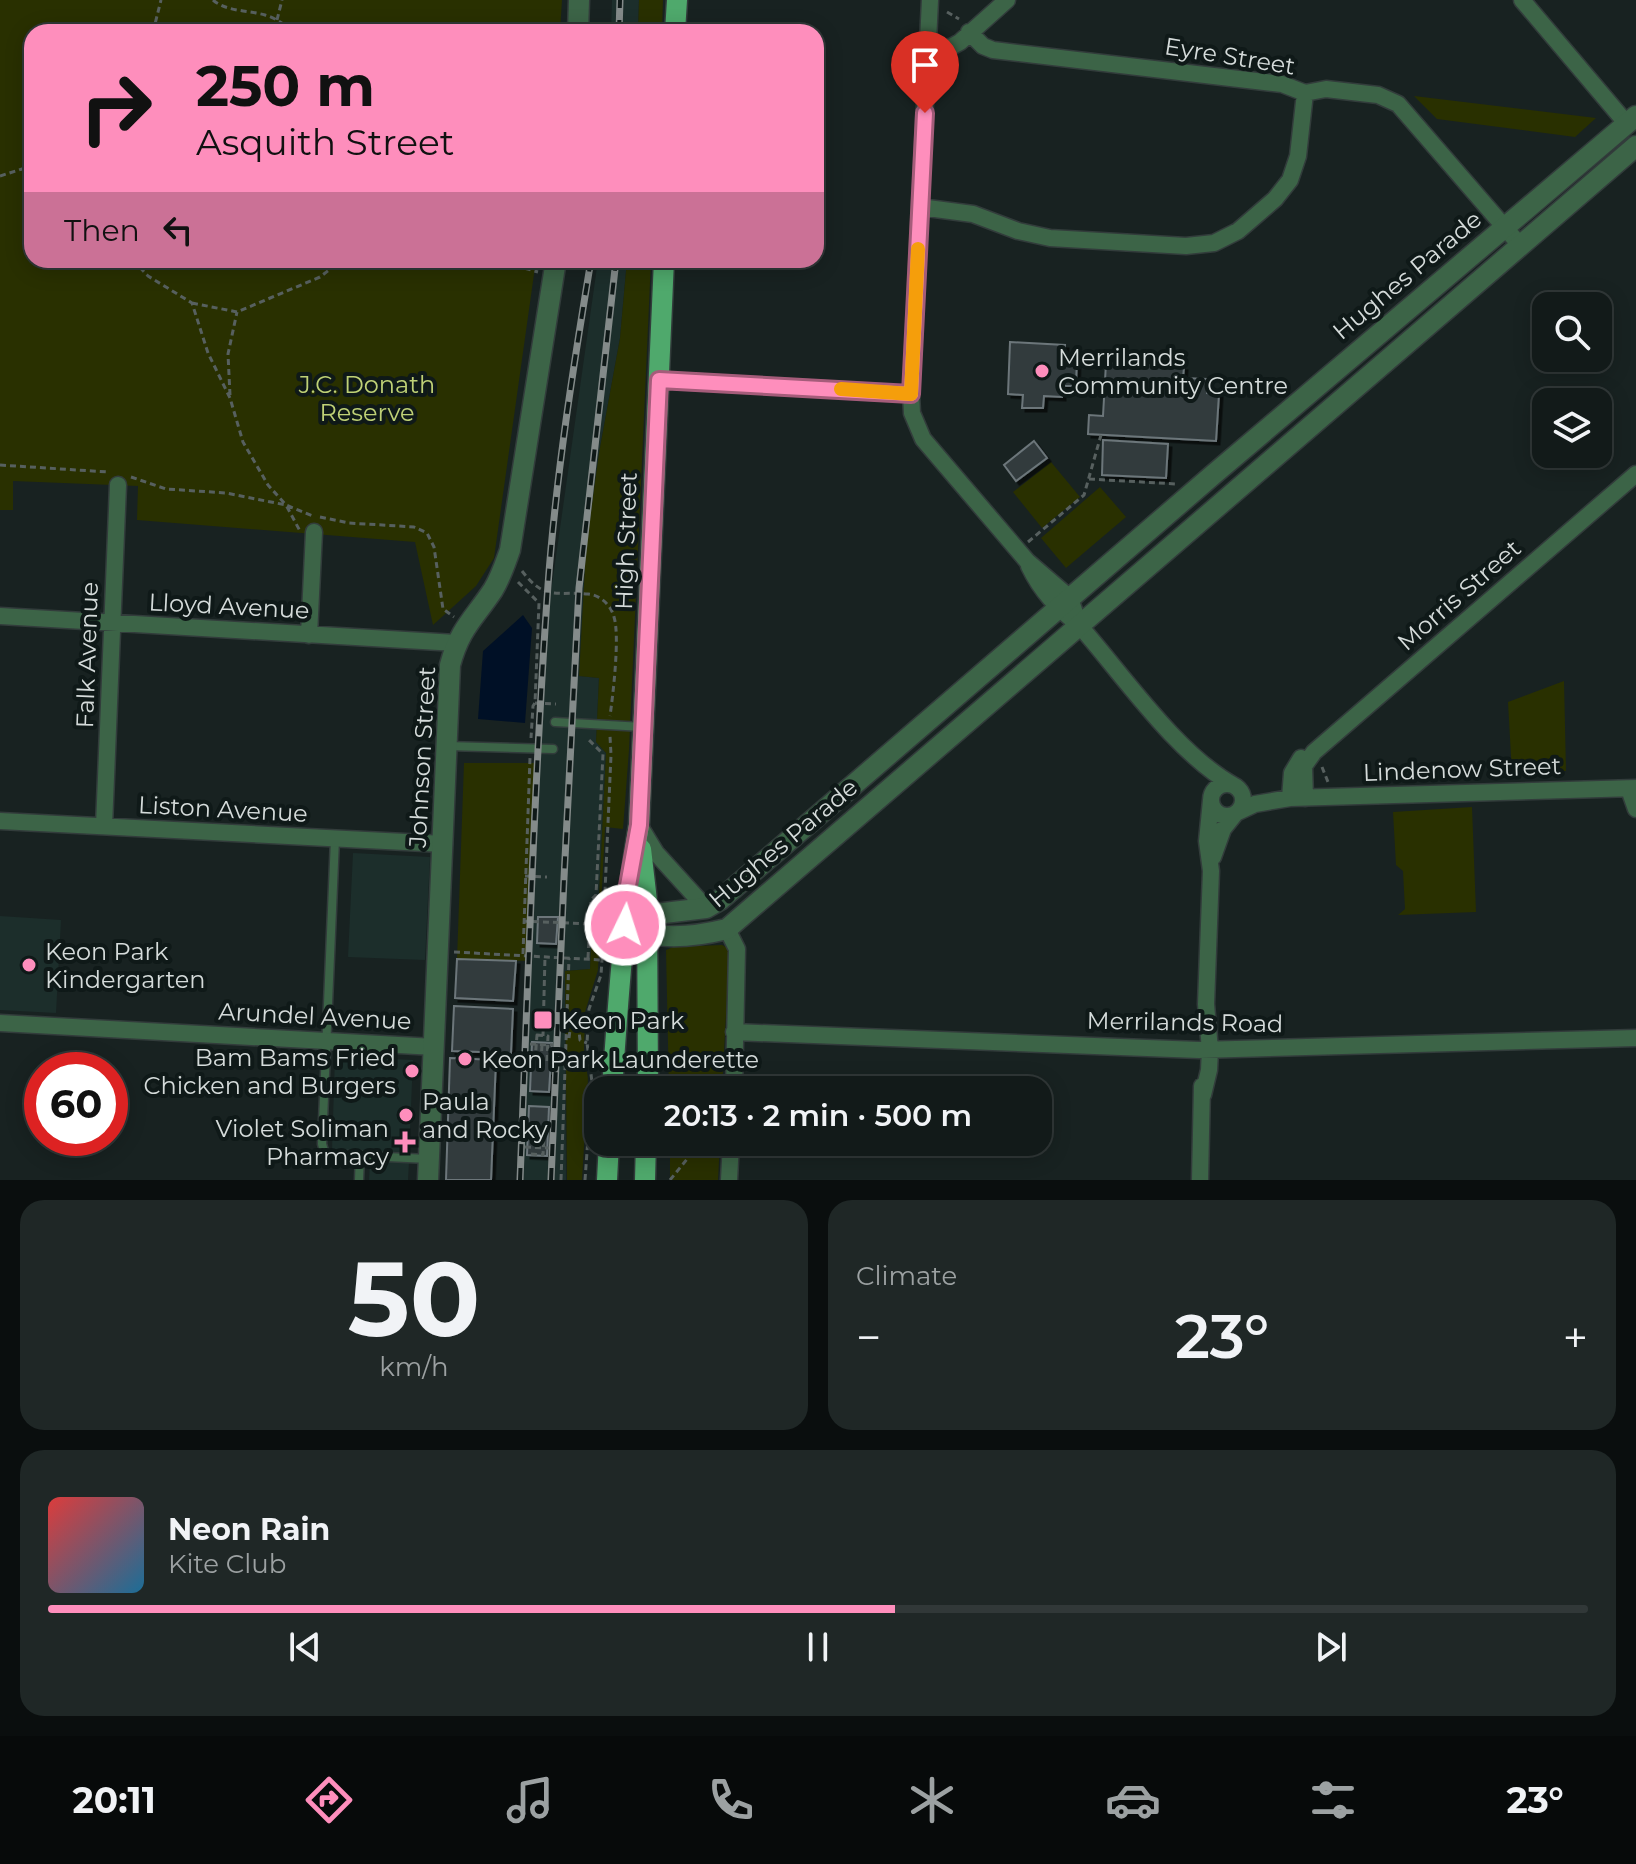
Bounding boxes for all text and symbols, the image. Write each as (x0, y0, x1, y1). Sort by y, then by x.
pin (891, 31, 959, 113)
street label: Eyre Street (1163, 31, 1298, 81)
icon: arrive (903, 43, 947, 87)
text: 250 m (196, 52, 375, 120)
icon: right (64, 56, 168, 160)
text: Asquith Street (196, 120, 454, 164)
street label: Hughes Parade (1327, 204, 1487, 346)
icon: left (156, 208, 200, 252)
text: Then (64, 212, 140, 249)
map controls (1532, 292, 1612, 468)
button: search (1532, 292, 1612, 372)
place label: Merrilands Community Centre (1058, 343, 1288, 400)
marker: Merrilands Community Centre (1033, 362, 1051, 380)
park label: J.C. Donath Reserve (298, 370, 435, 427)
button: layers (1532, 388, 1612, 468)
street label: High Street (609, 472, 643, 610)
street label: Morris Street (1391, 533, 1527, 656)
street label: Falk Avenue (70, 581, 104, 729)
street label: Lloyd Avenue (148, 587, 310, 625)
street label: Johnson Street (403, 665, 441, 849)
street label: Lindenow Street (1362, 751, 1562, 787)
street label: Hughes Parade (703, 772, 863, 914)
street label: Liston Avenue (137, 790, 309, 828)
position arrow (583, 883, 667, 967)
place label: Keon Park Kindergarten (45, 937, 205, 994)
marker: Keon Park Kindergarten (20, 956, 38, 974)
street label: Arundel Avenue (218, 996, 412, 1036)
place label: Keon Park (561, 1006, 685, 1035)
street label: Merrilands Road (1086, 1006, 1284, 1038)
marker: Keon Park (532, 1009, 554, 1031)
place label: Bam Bams Fried Chicken and Burgers (143, 1043, 396, 1100)
place label: Keon Park Launderette (481, 1045, 759, 1074)
marker: Keon Park Launderette (456, 1050, 474, 1068)
speed limit sign: 60 (24, 1052, 128, 1156)
marker: Bam Bams Fried Chicken and Burgers (403, 1062, 421, 1080)
place label: Paula and Rocky (422, 1087, 547, 1144)
text: 20:13 · 2 min · 500 m (664, 1097, 972, 1134)
marker: Paula and Rocky (397, 1106, 415, 1124)
place label: Violet Soliman Pharmacy (216, 1114, 389, 1171)
marker: Violet Soliman Pharmacy (396, 1133, 414, 1151)
text: 50 (348, 1235, 480, 1362)
text: Climate (856, 1260, 957, 1292)
text: 23° (1175, 1300, 1269, 1373)
text: − (856, 1310, 881, 1364)
text: + (1563, 1310, 1588, 1364)
text: km/h (379, 1351, 449, 1383)
text: Neon Rain (168, 1511, 330, 1548)
text: Kite Club (168, 1548, 286, 1580)
icon: previous (283, 1625, 327, 1669)
icon: pause (796, 1625, 840, 1669)
icon: next (1309, 1625, 1353, 1669)
icon: directions (301, 1772, 357, 1828)
icon: music (502, 1772, 558, 1828)
icon: phone (703, 1772, 759, 1828)
icon: climate (904, 1772, 960, 1828)
icon: car (1105, 1772, 1161, 1828)
icon: filters (1305, 1772, 1361, 1828)
text: 20:11 (72, 1778, 156, 1822)
text: 23° (1506, 1778, 1563, 1822)

